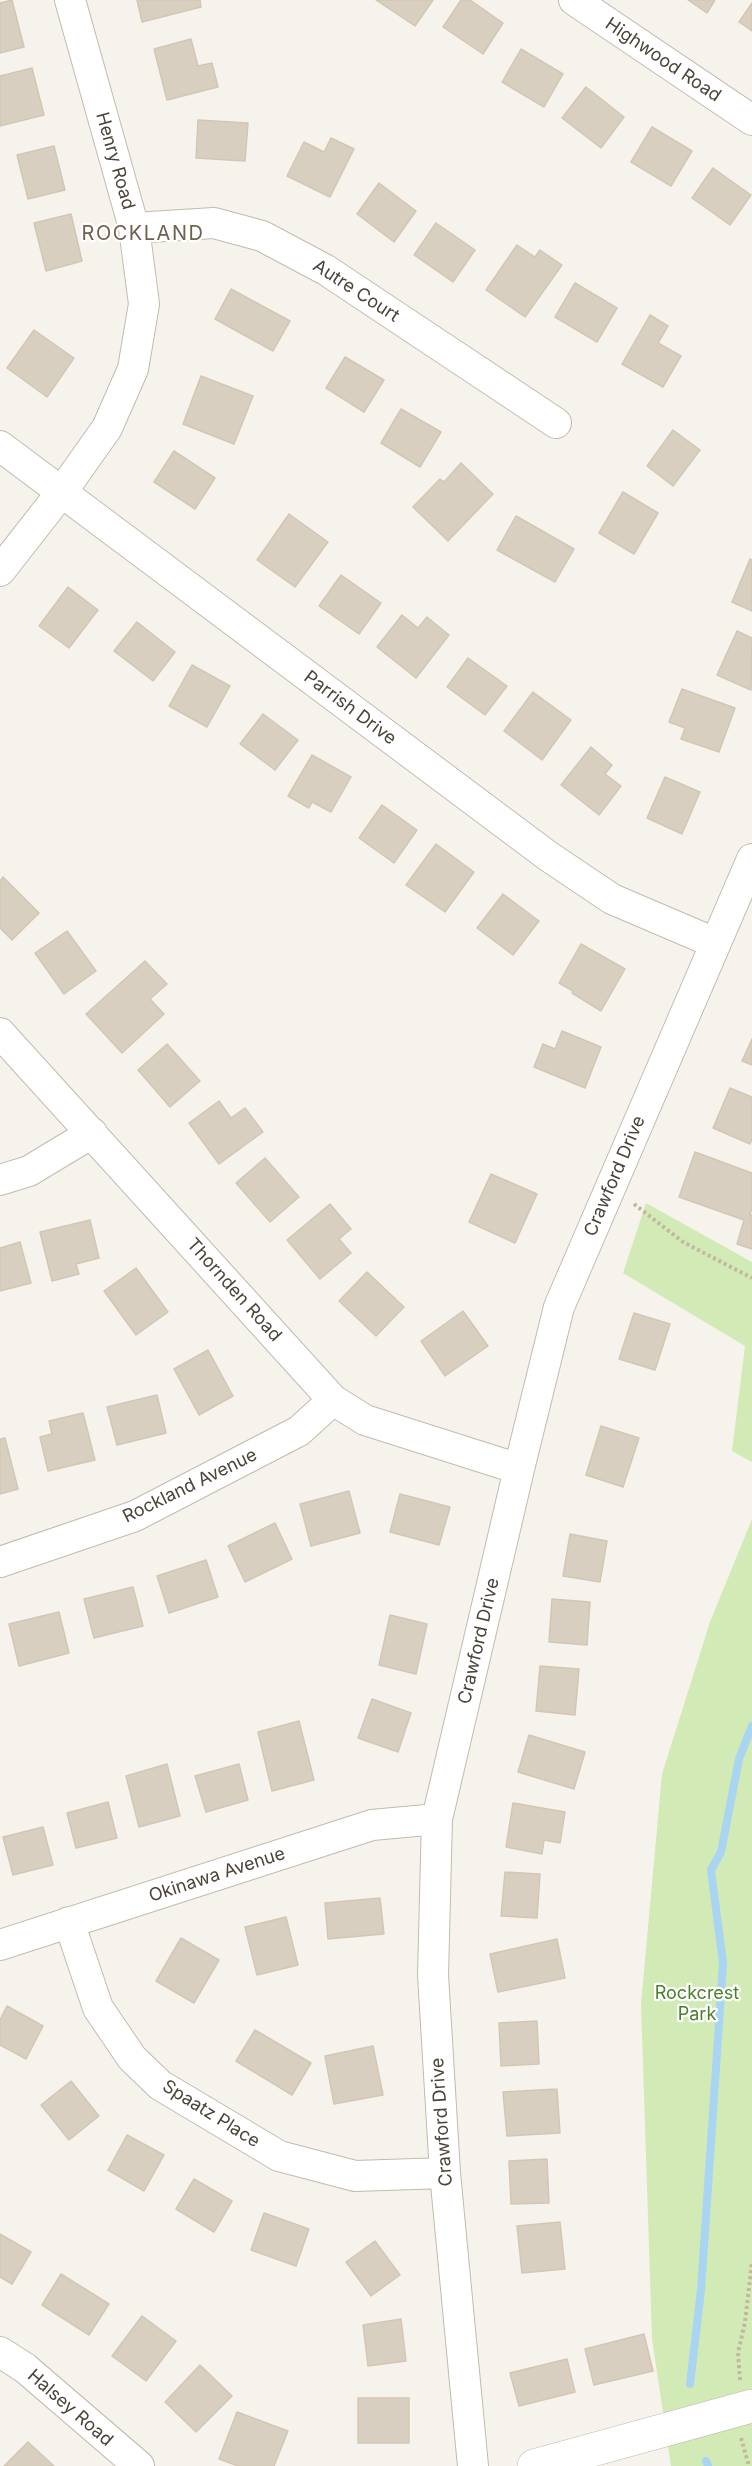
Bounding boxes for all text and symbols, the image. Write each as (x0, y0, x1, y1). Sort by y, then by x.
street label: Highwood Road (601, 13, 725, 107)
street label: Henry Road (91, 110, 139, 212)
district label: ROCKLAND (82, 222, 204, 246)
street label: Autre Court (309, 255, 403, 327)
street label: Parrish Drive (300, 666, 400, 750)
street label: Crawford Drive (580, 1112, 650, 1240)
street label: Thornden Road (182, 1234, 286, 1346)
street label: Rockland Avenue (119, 1444, 261, 1528)
street label: Crawford Drive (454, 1576, 504, 1706)
street label: Okinawa Avenue (146, 1843, 288, 1907)
park label: Rockcrest Park (655, 1983, 739, 2026)
street label: Crawford Drive (427, 2057, 457, 2187)
street label: Spaatz Place (158, 2076, 264, 2152)
street label: Halsey Road (23, 2365, 117, 2451)

